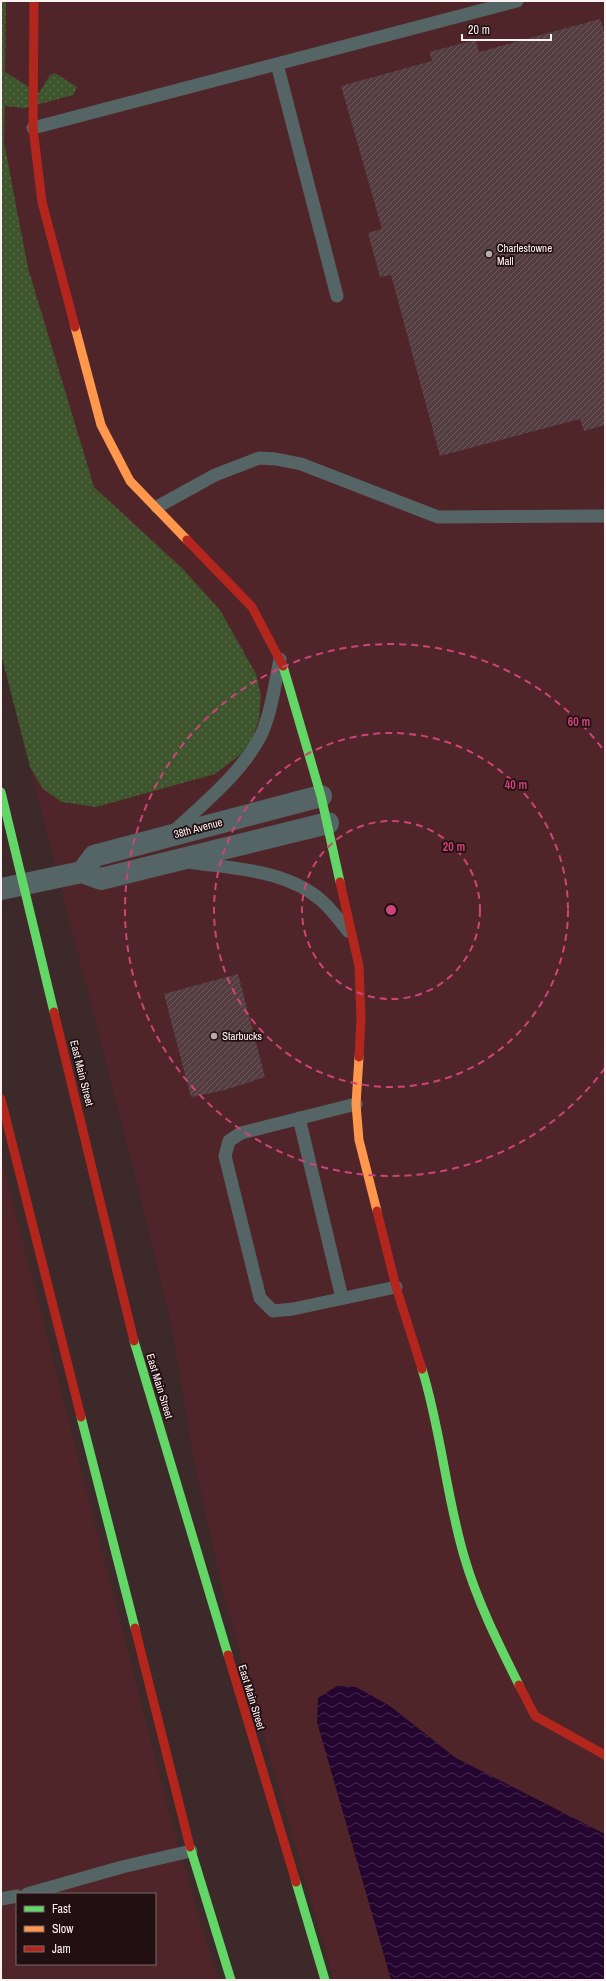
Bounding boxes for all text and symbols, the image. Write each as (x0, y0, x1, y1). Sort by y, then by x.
scale bar (462, 16, 551, 42)
text: 20 m (468, 22, 490, 38)
place label: Charlestowne Mall (497, 241, 552, 268)
marker: Charlestowne Mall (484, 249, 494, 259)
text: 60 m (568, 714, 590, 730)
text: 40 m (505, 777, 527, 793)
street label: 38th Avenue (172, 815, 224, 841)
text: 20 m (443, 839, 465, 855)
centre of rings (384, 903, 398, 917)
place label: Starbucks (222, 1029, 263, 1043)
marker: Starbucks (209, 1031, 219, 1041)
street label: East Main Street (67, 1039, 97, 1108)
street label: East Main Street (143, 1352, 177, 1421)
street label: East Main Street (235, 1663, 269, 1732)
legend (16, 1893, 156, 1965)
text: Fast (52, 1901, 71, 1917)
text: Slow (52, 1921, 74, 1937)
text: Jam (52, 1941, 71, 1957)

